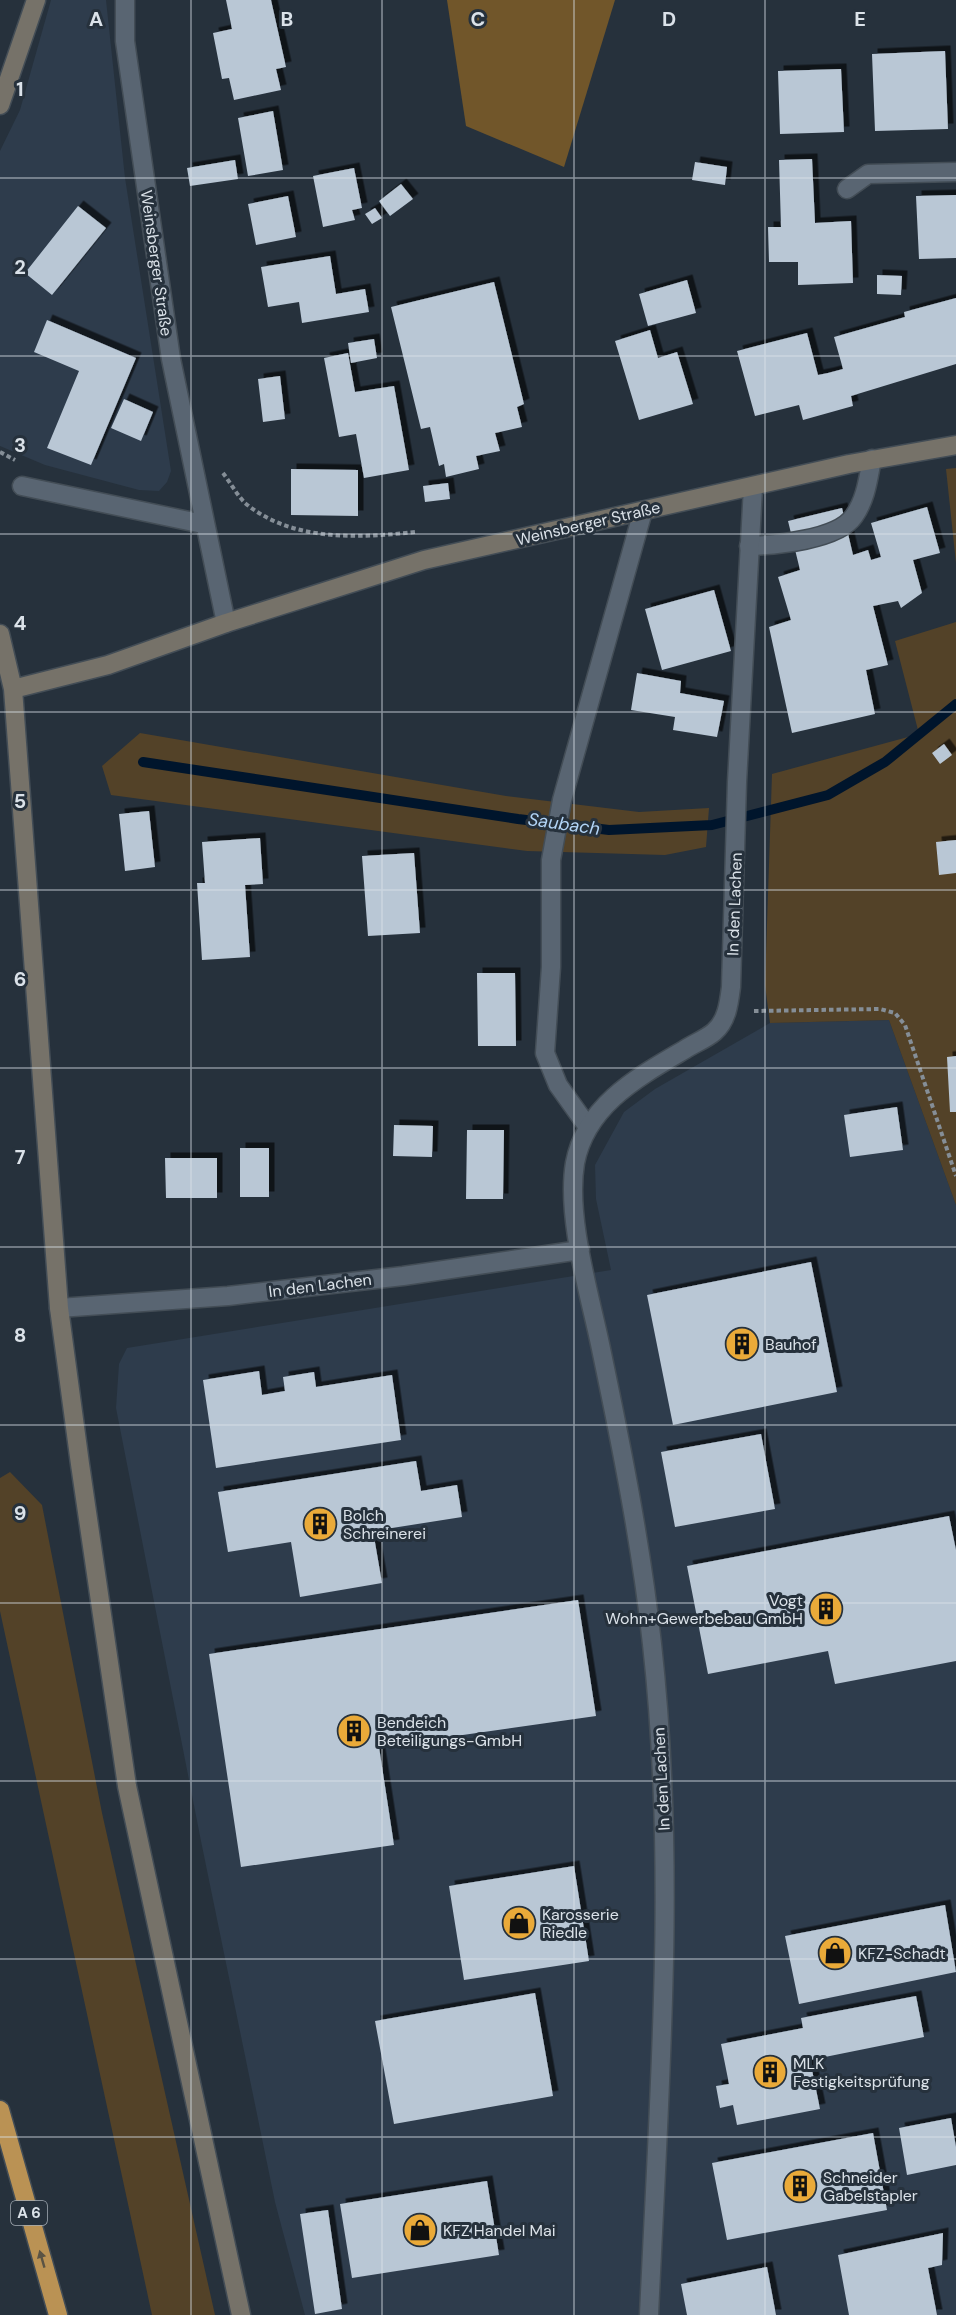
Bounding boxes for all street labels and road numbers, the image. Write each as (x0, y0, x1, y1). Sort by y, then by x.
street label: Weinsberger Straße (136, 189, 177, 337)
street label: Weinsberger Straße (514, 497, 662, 550)
street label: In den Lachen (722, 852, 747, 956)
street label: In den Lachen (267, 1269, 373, 1302)
street label: In den Lachen (648, 1727, 675, 1831)
road number: A 6 (11, 2201, 47, 2225)

